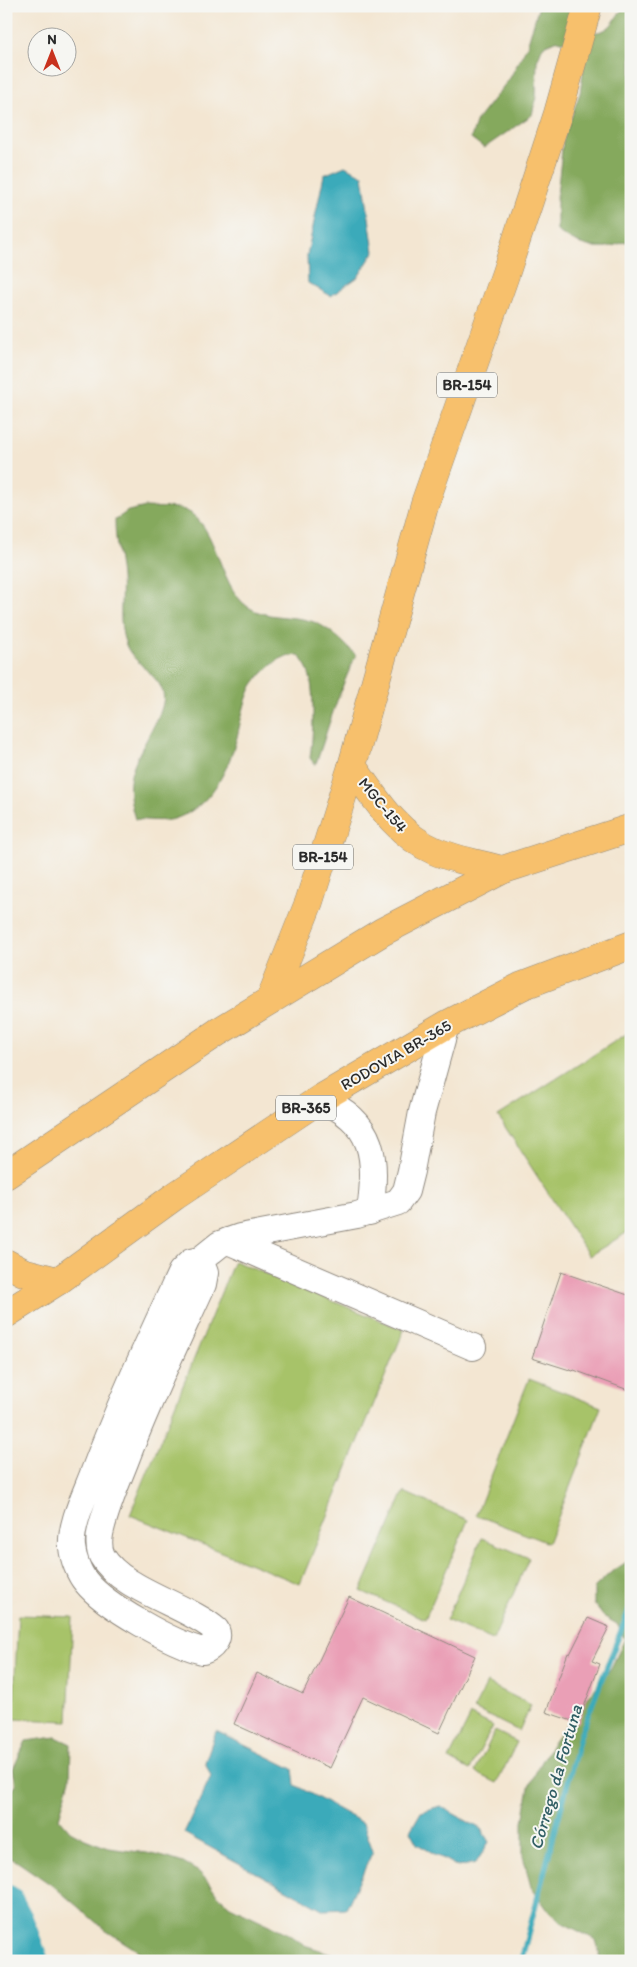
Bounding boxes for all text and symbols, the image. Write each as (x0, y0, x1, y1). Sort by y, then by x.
north arrow (28, 28, 78, 78)
text: N (47, 31, 57, 48)
road number: BR-154 (437, 372, 497, 398)
street label: MGC-154 (355, 774, 412, 837)
road number: BR-154 (293, 844, 353, 870)
street label: RODOVIA BR-365 (337, 1016, 455, 1094)
road number: BR-365 (276, 1096, 336, 1120)
water label: Córrego da Fortuna (525, 1701, 587, 1852)

